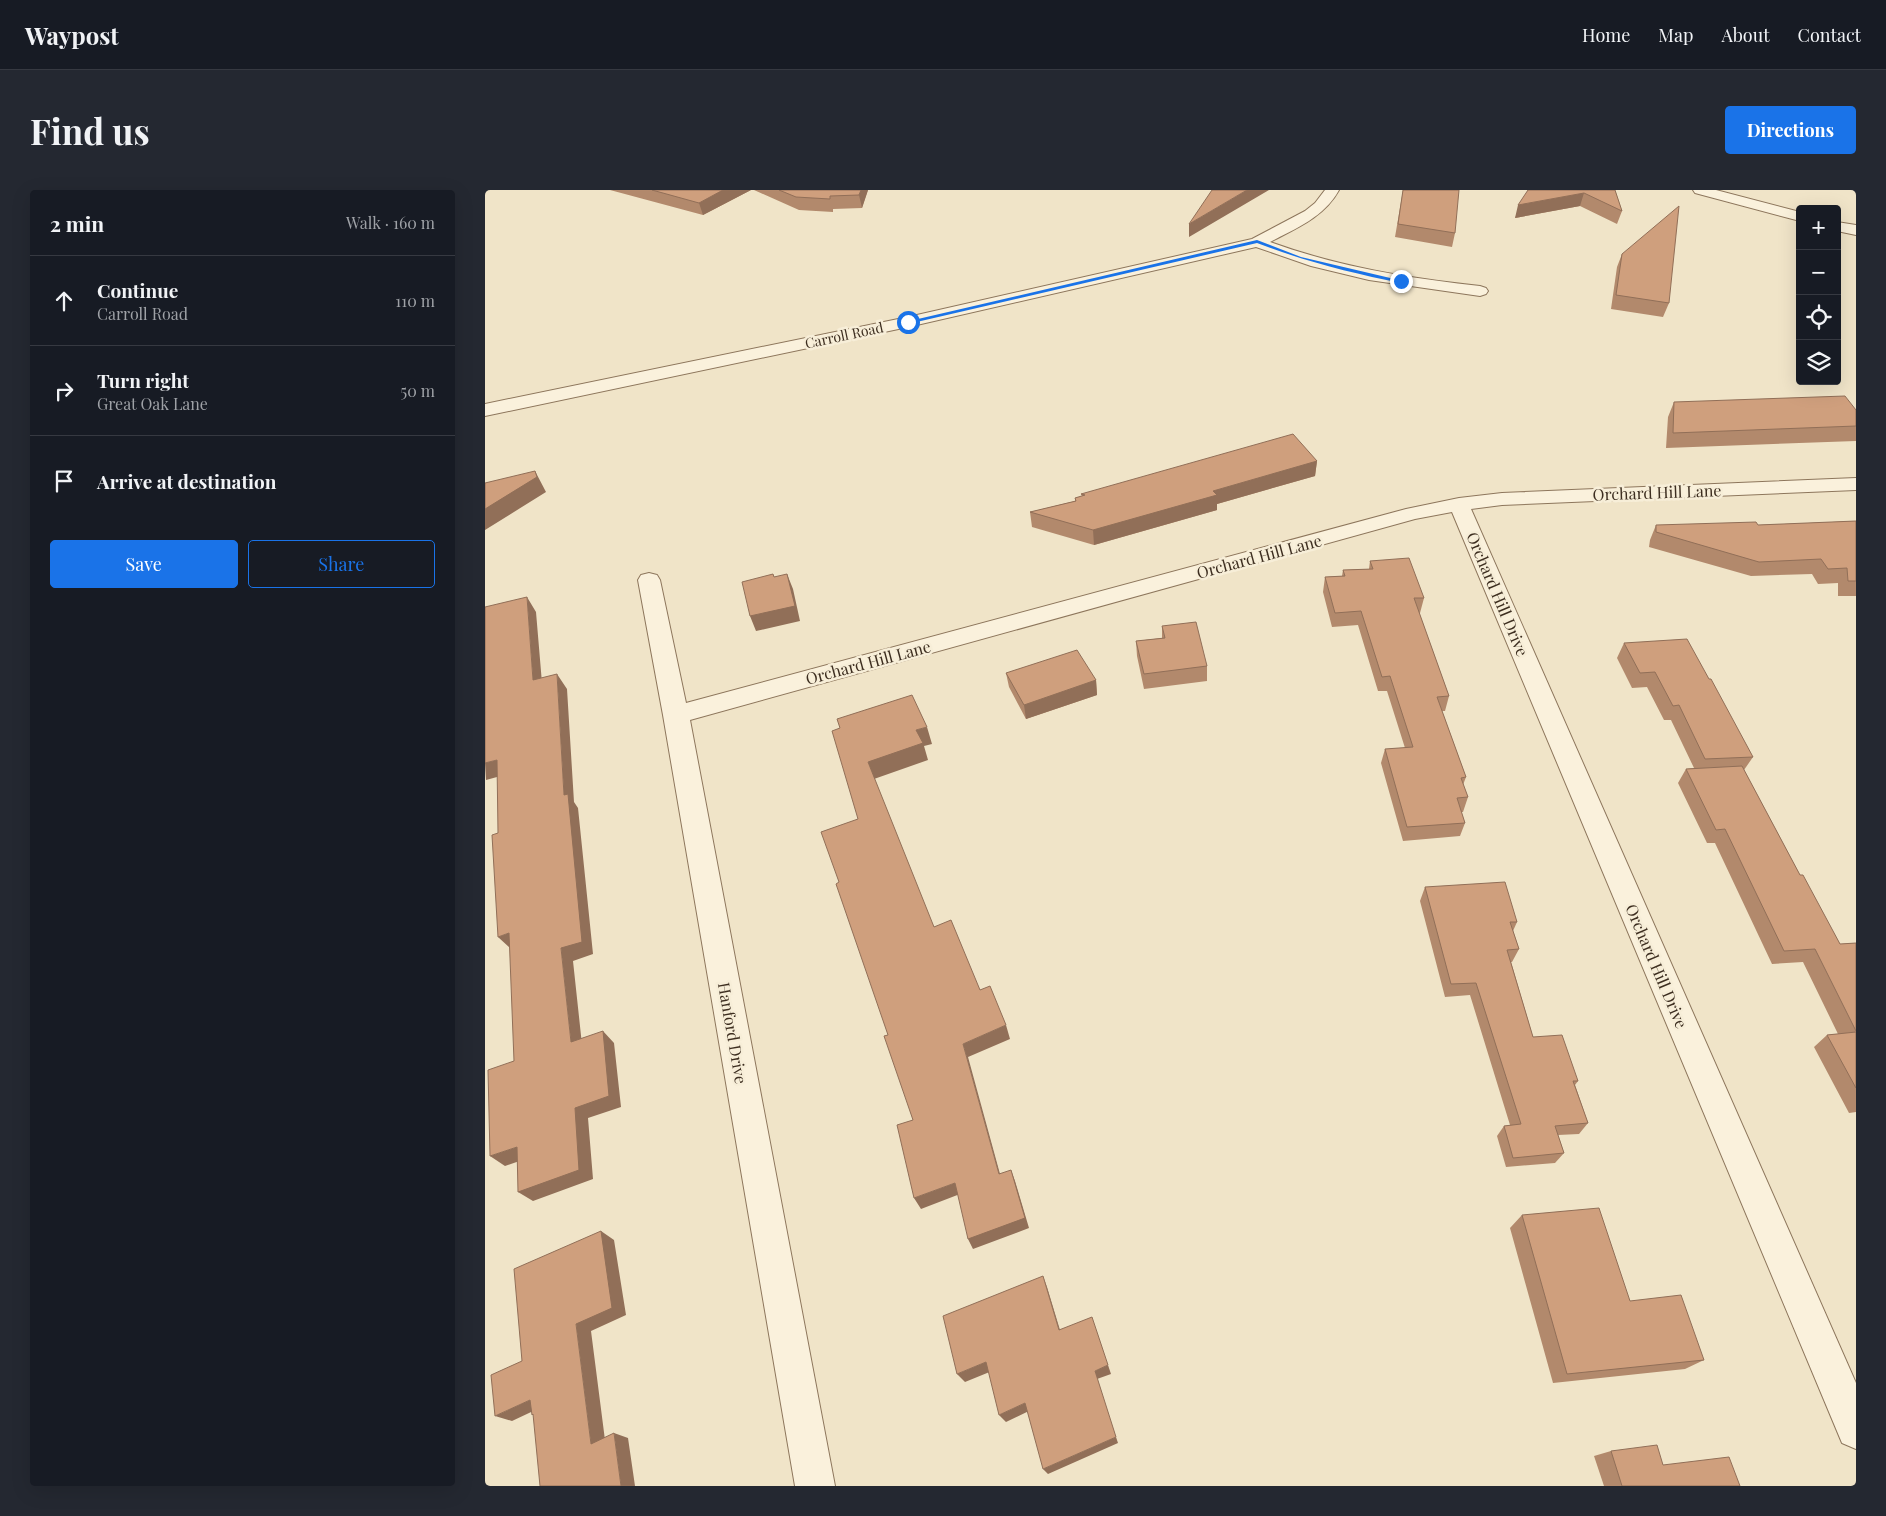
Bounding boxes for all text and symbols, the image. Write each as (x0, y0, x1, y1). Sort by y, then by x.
text: Waypost (25, 19, 119, 51)
text: Home (1582, 23, 1630, 47)
text: Map (1658, 23, 1693, 47)
text: About (1721, 23, 1770, 47)
text: Contact (1798, 23, 1861, 47)
button: Directions (1725, 106, 1856, 154)
text: Find us (30, 107, 150, 154)
map controls (1796, 205, 1841, 385)
button: + (1796, 205, 1841, 250)
text: 2 min (50, 209, 104, 237)
text: Walk · 160 m (346, 212, 435, 233)
button: − (1796, 250, 1841, 295)
route end (1390, 270, 1413, 293)
text: Continue (97, 277, 178, 303)
icon: ahead (50, 287, 78, 315)
text: 110 m (395, 290, 435, 311)
button: locate (1796, 295, 1841, 340)
text: Carroll Road (97, 303, 188, 324)
route start (897, 311, 920, 334)
street label: Carroll Road (803, 317, 885, 353)
button: layers (1796, 340, 1841, 385)
text: Turn right (97, 367, 189, 393)
icon: right (50, 377, 78, 405)
text: 50 m (401, 380, 435, 401)
text: Great Oak Lane (97, 393, 208, 414)
icon: arrive (50, 467, 78, 495)
text: Arrive at destination (97, 468, 277, 494)
street label: Orchard Hill Lane (1592, 479, 1722, 505)
street label: Orchard Hill Lane (1194, 529, 1324, 583)
street label: Orchard Hill Drive (1462, 529, 1534, 659)
button: Save (50, 540, 238, 588)
button: Share (248, 540, 435, 588)
street label: Orchard Hill Lane (803, 635, 933, 689)
street label: Orchard Hill Drive (1621, 901, 1693, 1031)
street label: Hanford Drive (714, 981, 752, 1085)

